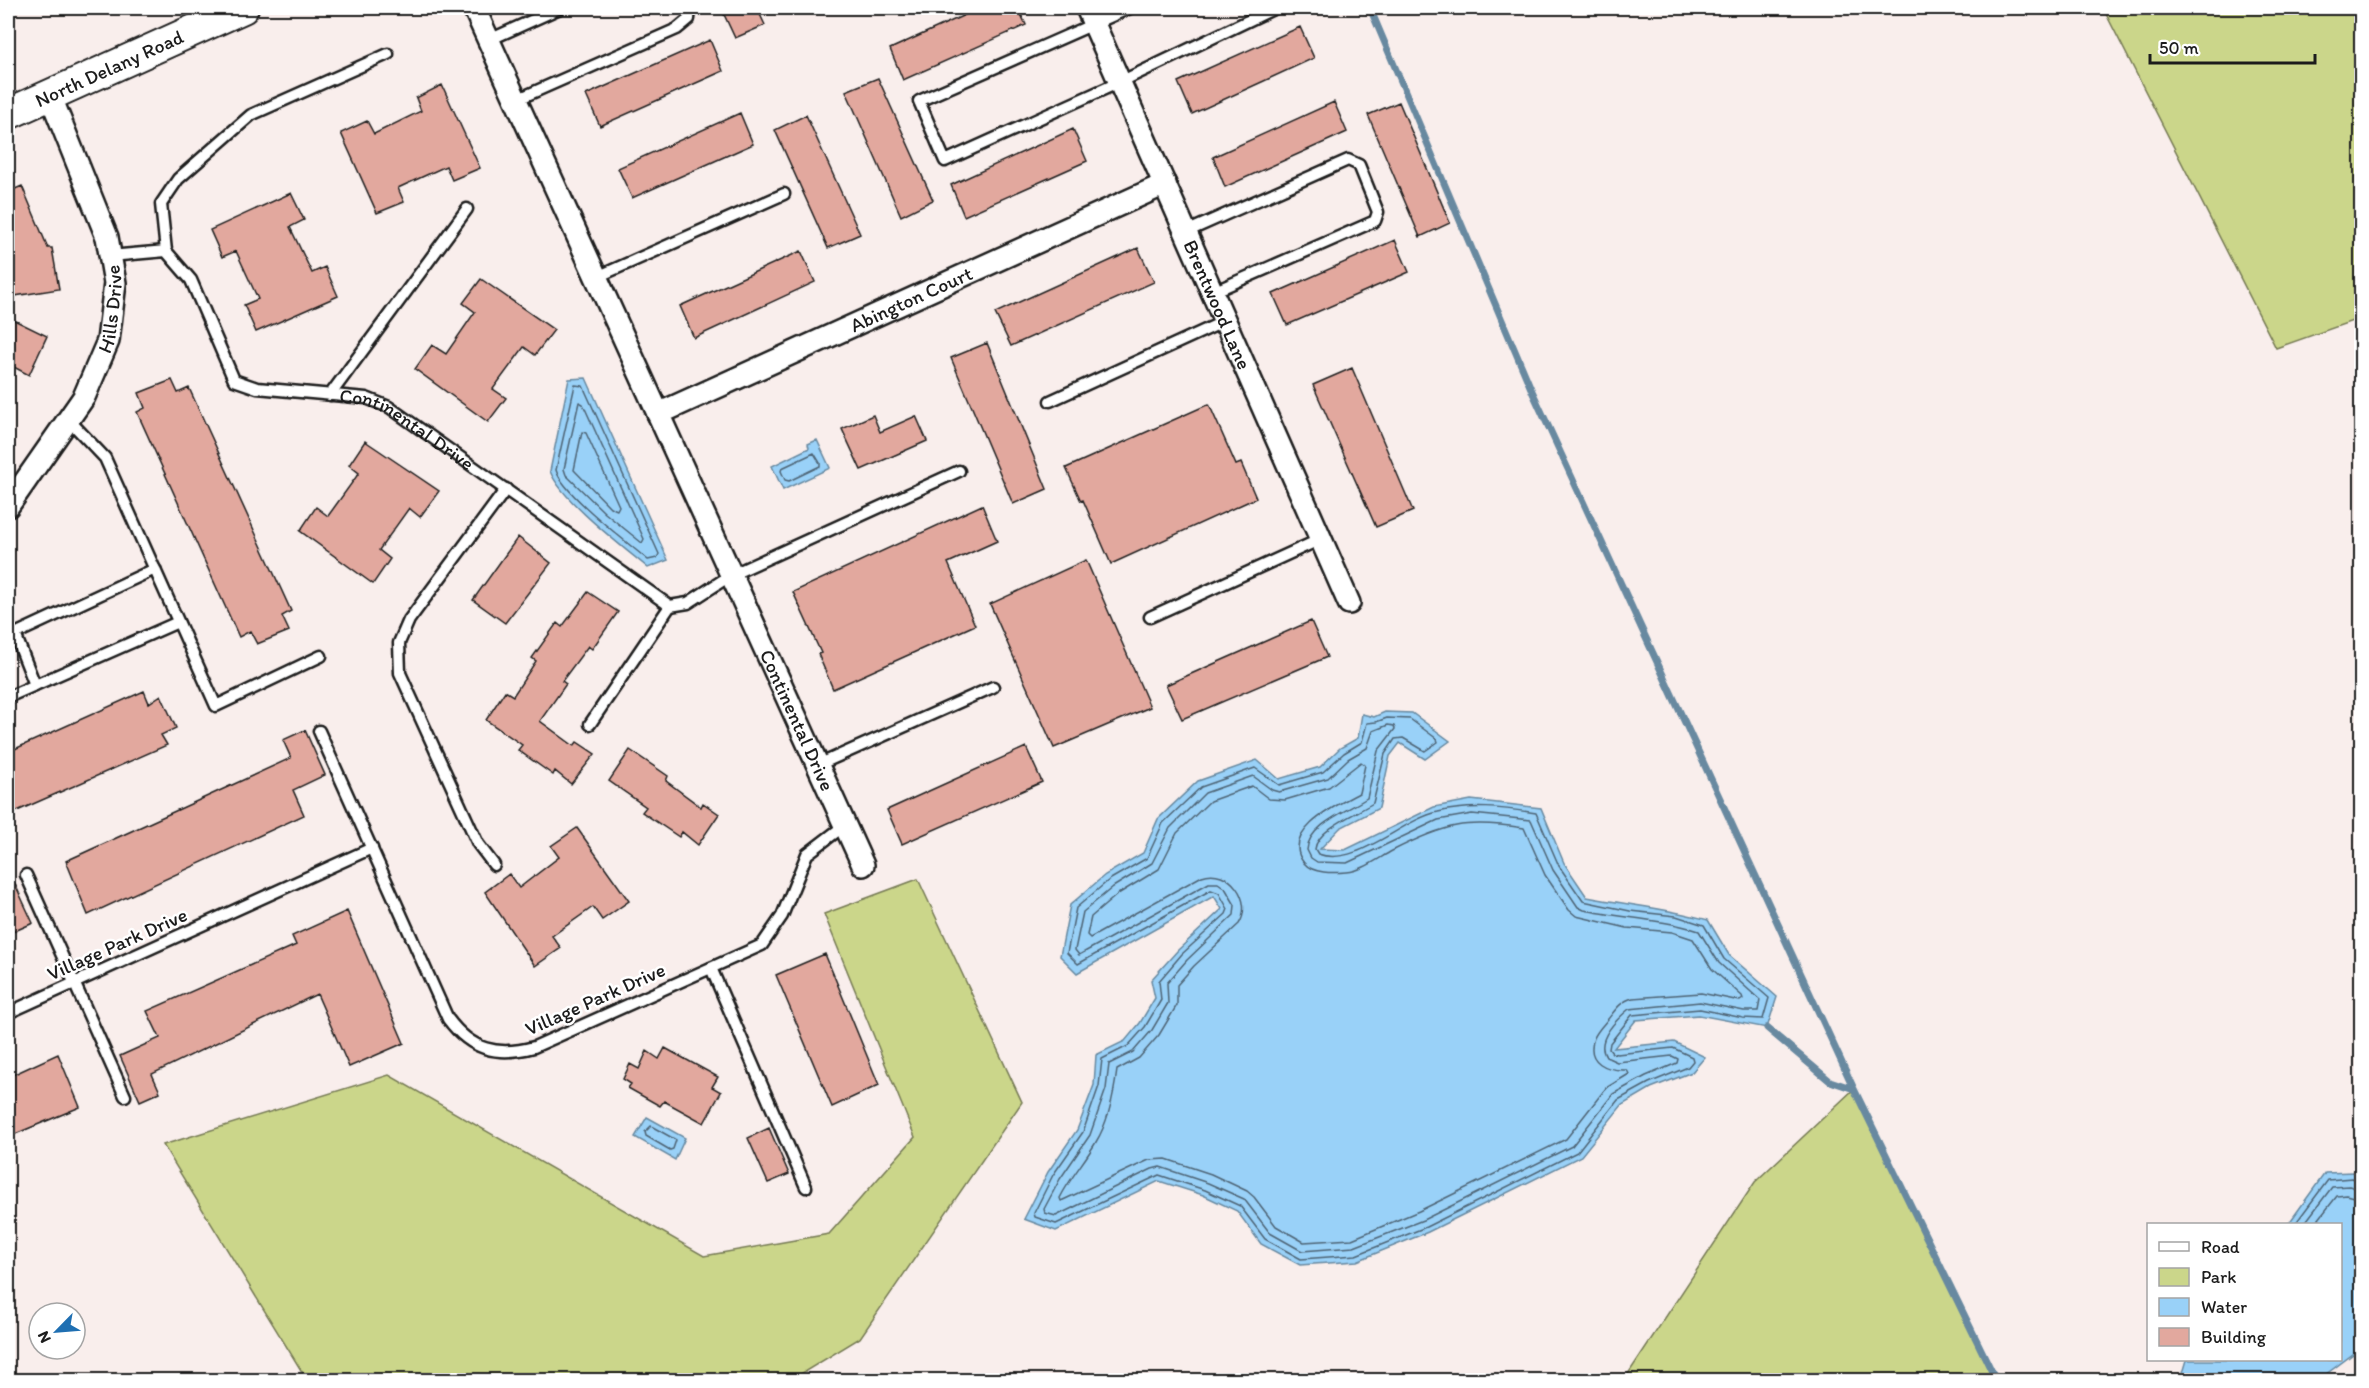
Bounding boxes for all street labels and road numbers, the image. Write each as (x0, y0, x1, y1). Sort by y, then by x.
street label: North Delany Road (31, 24, 187, 112)
street label: Brentwood Lane (1179, 236, 1257, 373)
street label: Abington Court (846, 261, 976, 337)
street label: Hills Drive (92, 263, 127, 357)
street label: Continental Drive (339, 384, 479, 475)
street label: Continental Drive (755, 646, 840, 795)
street label: Village Park Drive (43, 902, 191, 986)
street label: Village Park Drive (521, 957, 669, 1041)

